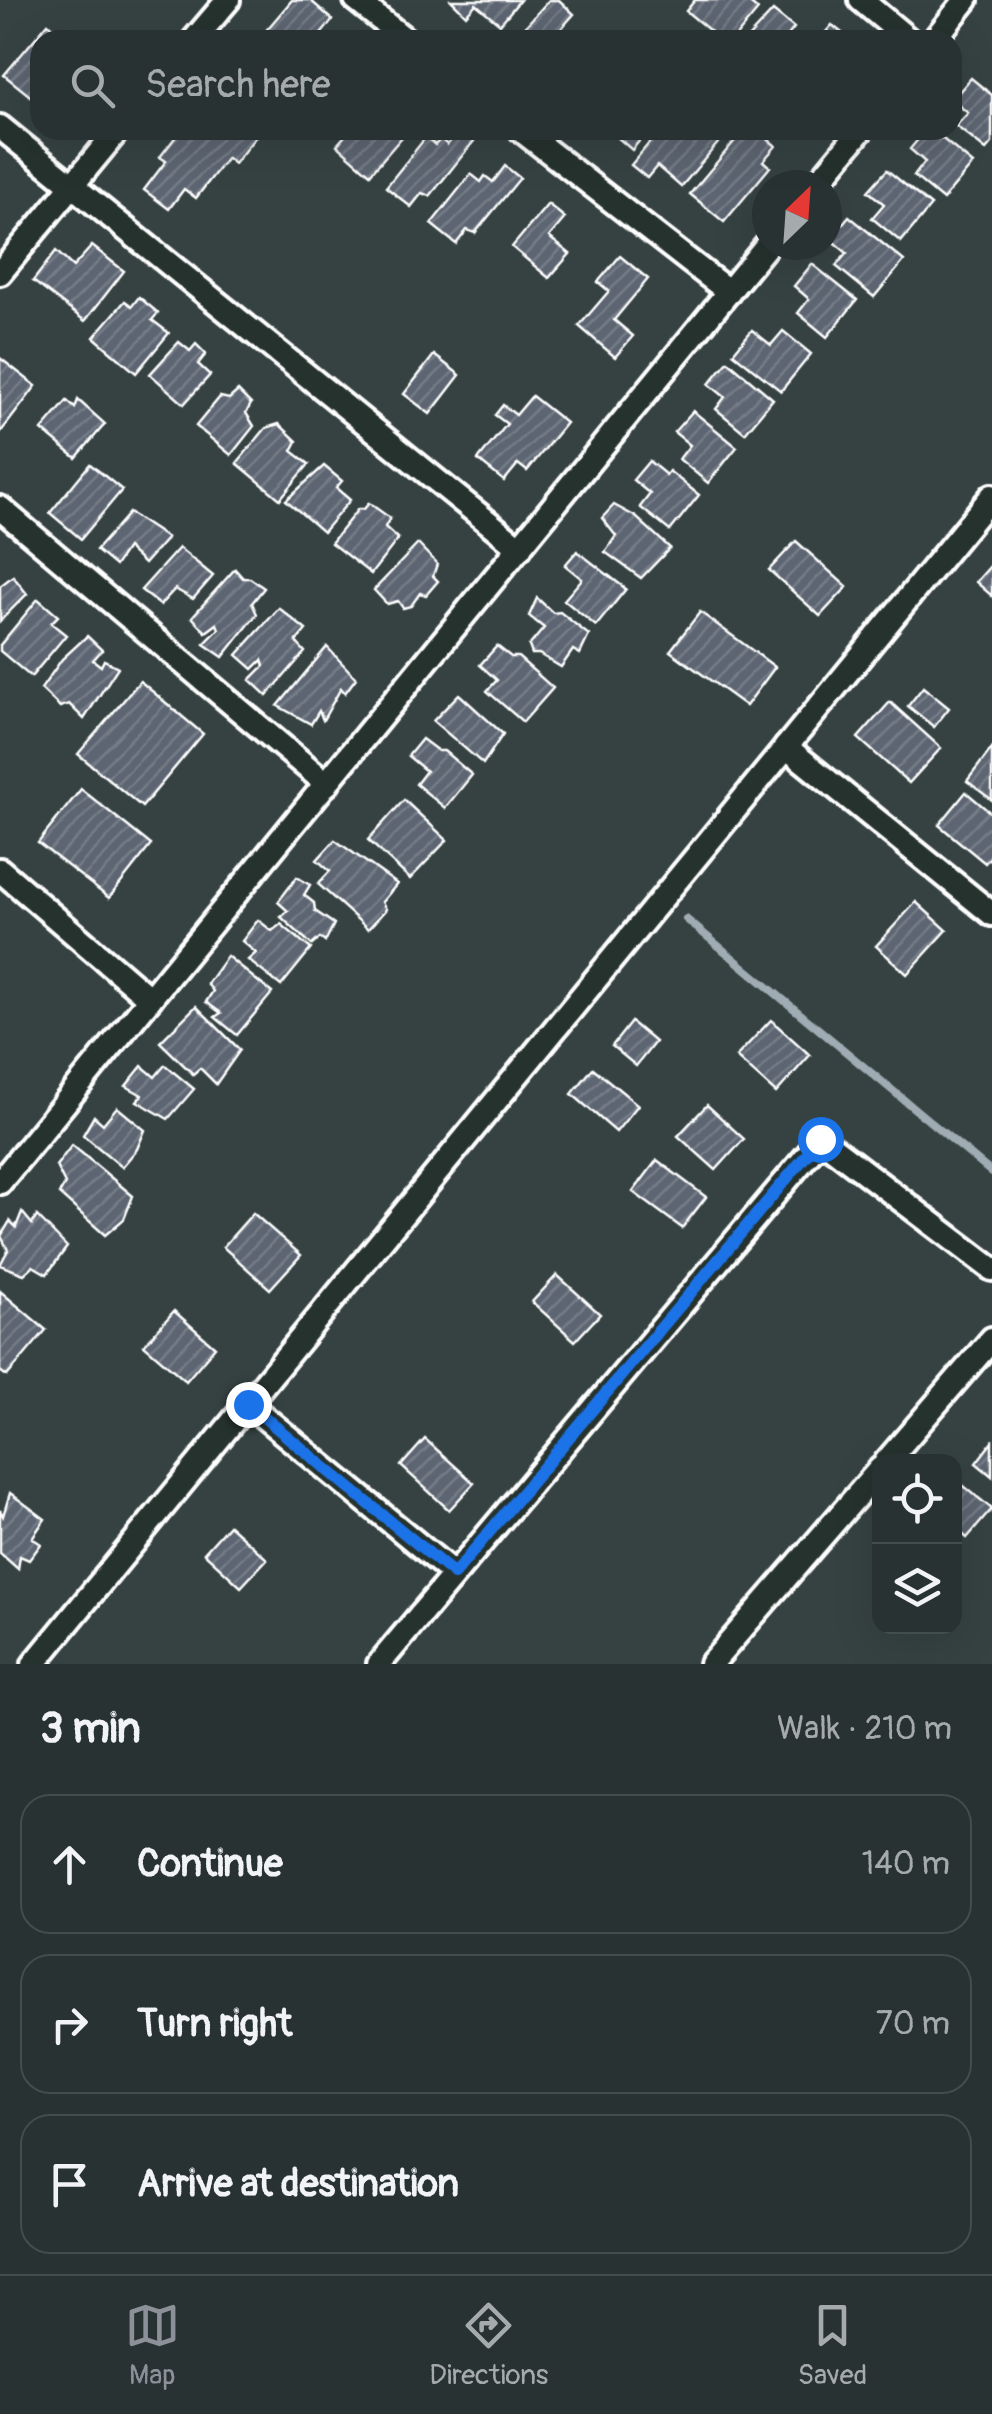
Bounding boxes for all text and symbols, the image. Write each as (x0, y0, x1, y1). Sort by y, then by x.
search box (30, 30, 962, 140)
icon: search (65, 58, 120, 113)
text: Search here (145, 61, 331, 109)
north arrow (752, 170, 842, 260)
route start (798, 1117, 844, 1163)
route end (226, 1382, 272, 1428)
map controls (872, 1454, 962, 1634)
button: locate (872, 1454, 962, 1544)
button: layers (872, 1544, 962, 1634)
text: 3 min (40, 1703, 141, 1755)
text: Walk · 210 m (777, 1709, 952, 1749)
icon: ahead (42, 1837, 97, 1892)
text: Continue (137, 1840, 283, 1888)
text: 140 m (862, 1844, 950, 1884)
icon: right (42, 1997, 97, 2052)
text: Turn right (137, 2000, 292, 2048)
text: 70 m (876, 2004, 950, 2044)
icon: arrive (42, 2157, 97, 2212)
text: Arrive at destination (137, 2160, 459, 2208)
tab: Map (125, 2298, 180, 2393)
tab: Directions (429, 2298, 548, 2393)
tab: Saved (798, 2298, 867, 2393)

